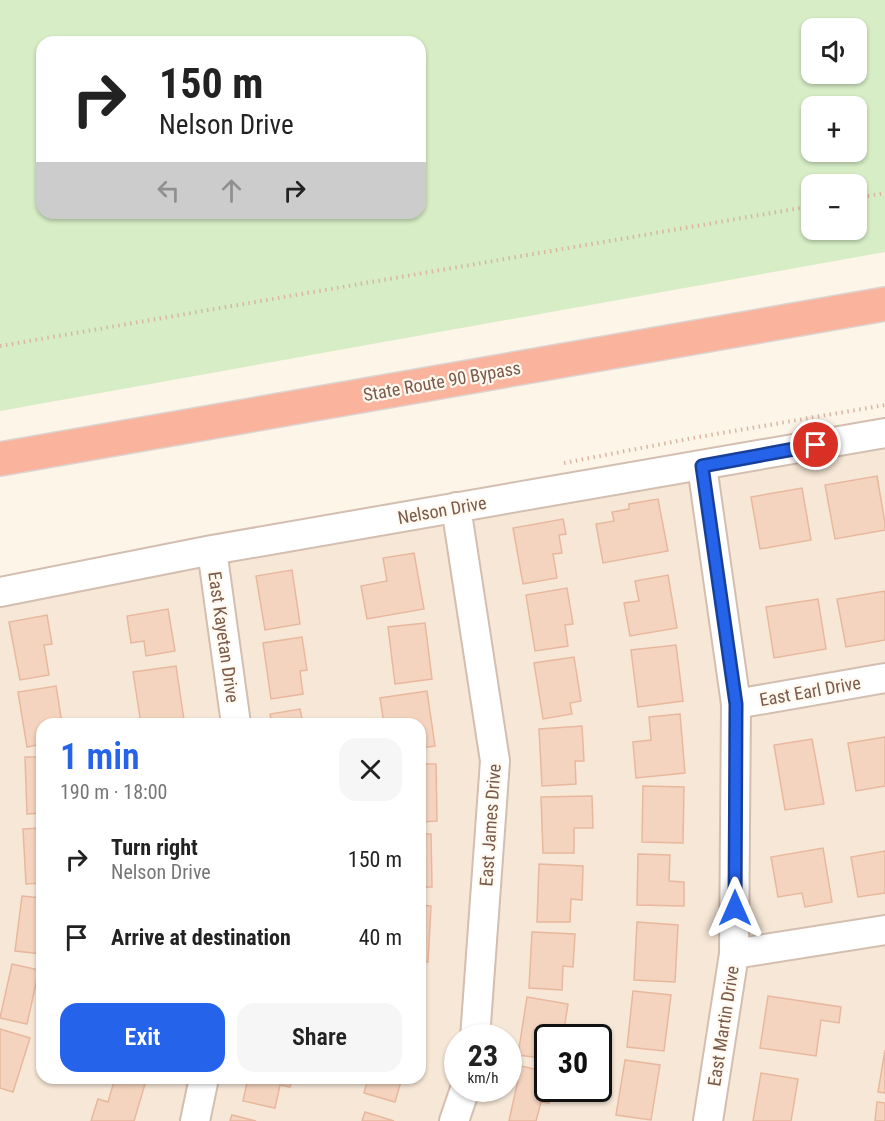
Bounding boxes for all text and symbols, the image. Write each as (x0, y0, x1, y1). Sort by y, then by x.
map controls (801, 18, 867, 240)
button: sound (801, 18, 867, 84)
text: 150 m (159, 59, 264, 108)
icon: right (60, 60, 138, 138)
button: + (801, 96, 867, 162)
text: Nelson Drive (159, 109, 294, 141)
icon: left (152, 174, 185, 207)
icon: ahead (215, 174, 248, 207)
icon: right (278, 174, 311, 207)
button: − (801, 174, 867, 240)
street label: State Route 90 Bypass (362, 357, 522, 405)
pin (790, 419, 841, 470)
icon: arrive (799, 428, 832, 461)
street label: Nelson Drive (396, 492, 488, 528)
street label: East Kayetan Drive (204, 570, 244, 704)
street label: East Earl Drive (758, 672, 862, 710)
text: 1 min (60, 736, 140, 778)
button: close (339, 738, 402, 801)
street label: East James Drive (475, 763, 505, 887)
text: 190 m · 18:00 (60, 780, 167, 804)
text: Turn right (111, 835, 198, 860)
icon: right (60, 843, 93, 876)
text: 150 m (348, 847, 402, 872)
text: Nelson Drive (111, 860, 211, 884)
position arrow (703, 876, 767, 940)
icon: arrive (60, 921, 93, 954)
text: Arrive at destination (111, 925, 291, 950)
text: 40 m (359, 925, 402, 950)
street label: East Martin Drive (703, 964, 743, 1088)
button: Exit (60, 1003, 225, 1072)
button: Share (237, 1003, 402, 1072)
speed limit sign: 30 (534, 1024, 612, 1102)
text: 23 (468, 1038, 498, 1073)
text: km/h (468, 1069, 498, 1087)

